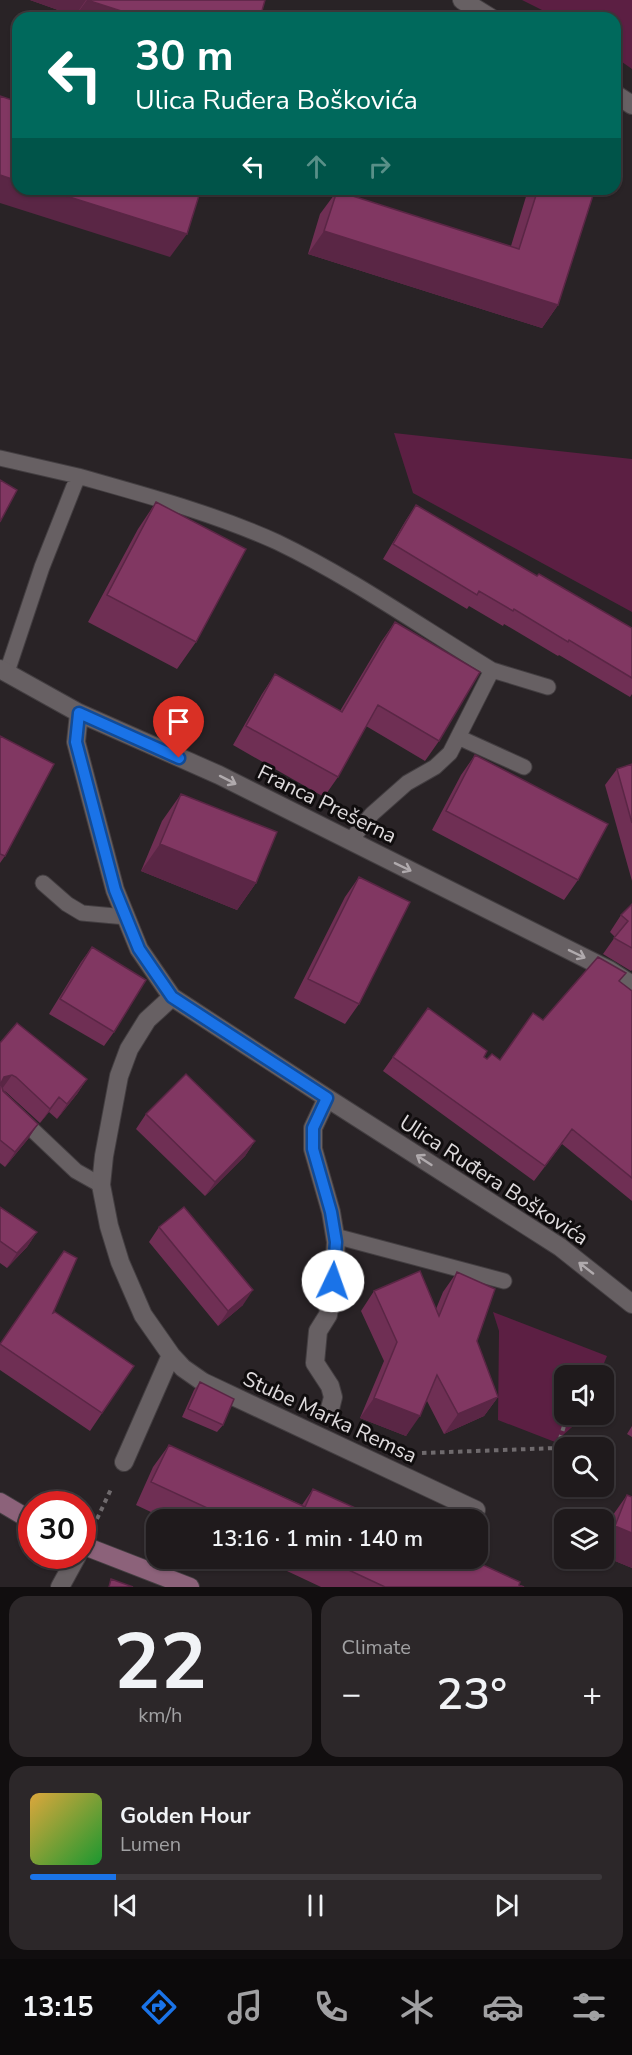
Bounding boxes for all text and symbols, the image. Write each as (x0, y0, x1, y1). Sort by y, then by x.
text: 30 m (135, 28, 234, 85)
icon: left (36, 36, 114, 114)
text: Ulica Ruđera Boškovića (135, 82, 418, 119)
icon: left (237, 150, 270, 183)
icon: ahead (300, 150, 333, 183)
icon: right (363, 150, 396, 183)
pin (153, 696, 204, 758)
icon: arrive (162, 705, 195, 738)
street label: Franca Prešerna (253, 758, 401, 850)
one-way arrow (219, 775, 237, 786)
one-way arrow (393, 862, 411, 873)
one-way arrow (568, 948, 586, 960)
street label: Ulica Ruđera Boškovića (394, 1108, 594, 1252)
one-way arrow (416, 1154, 433, 1166)
position arrow (301, 1249, 365, 1313)
one-way arrow (578, 1262, 594, 1275)
street label: Stube Marka Remsa (239, 1364, 421, 1470)
map controls (554, 1365, 614, 1569)
button: sound (554, 1365, 614, 1425)
button: search (554, 1437, 614, 1497)
speed limit sign: 30 (18, 1491, 96, 1569)
button: layers (554, 1509, 614, 1569)
text: 13:16 · 1 min · 140 m (211, 1524, 423, 1554)
text: 22 (113, 1609, 207, 1716)
text: Climate (342, 1634, 411, 1661)
text: 23° (436, 1664, 507, 1725)
text: − (342, 1672, 361, 1717)
text: + (582, 1672, 602, 1717)
text: km/h (138, 1702, 182, 1729)
text: Golden Hour (120, 1801, 251, 1831)
text: Lumen (120, 1831, 181, 1858)
icon: previous (109, 1889, 142, 1922)
icon: pause (299, 1889, 332, 1922)
icon: next (490, 1889, 523, 1922)
icon: directions (138, 1986, 180, 2028)
icon: music (224, 1986, 266, 2028)
icon: phone (310, 1986, 352, 2028)
icon: climate (396, 1986, 438, 2028)
icon: car (482, 1986, 524, 2028)
icon: filters (568, 1986, 610, 2028)
text: 13:15 (22, 1989, 94, 2026)

